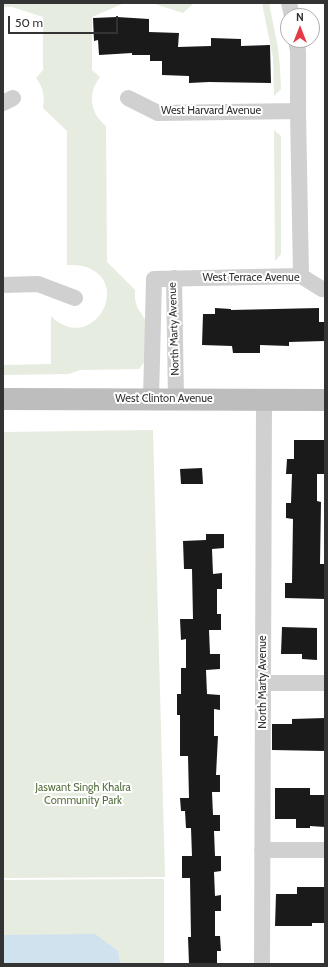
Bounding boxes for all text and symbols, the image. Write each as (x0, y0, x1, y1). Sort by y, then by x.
scale bar (10, 8, 120, 34)
north arrow (280, 8, 320, 48)
text: N (296, 10, 304, 24)
text: 50 m (15, 15, 43, 30)
street label: West Harvard Avenue (161, 104, 261, 118)
street label: West Terrace Avenue (202, 271, 300, 285)
street label: North Marty Avenue (166, 282, 182, 376)
street label: West Clinton Avenue (115, 392, 213, 406)
street label: North Marty Avenue (256, 635, 270, 729)
park label: Jaswant Singh Khalra Community Park (35, 781, 131, 807)

